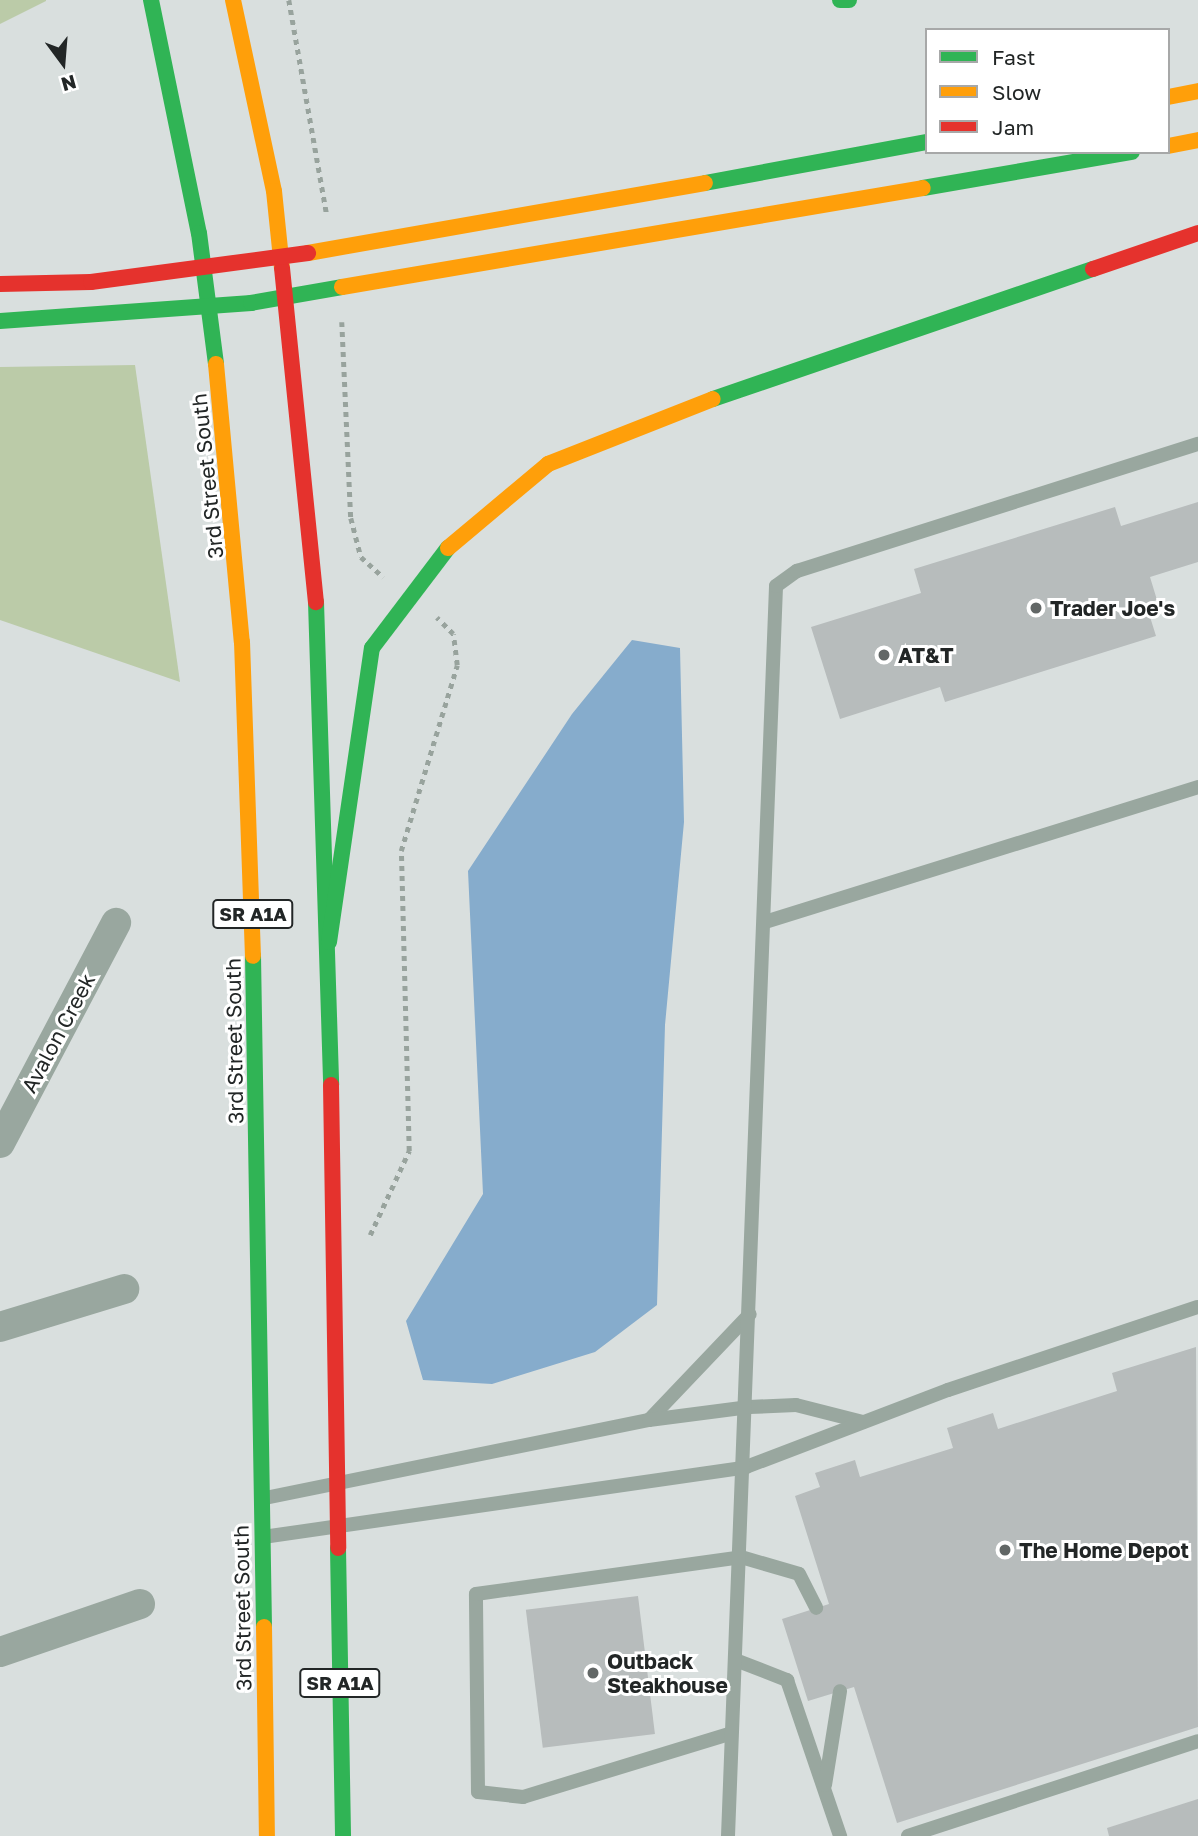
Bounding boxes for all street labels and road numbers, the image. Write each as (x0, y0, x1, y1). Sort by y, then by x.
street label: 3rd Street South (186, 392, 228, 560)
road number: SR A1A (211, 898, 295, 930)
street label: 3rd Street South (220, 958, 248, 1124)
street label: Avalon Creek (16, 969, 100, 1097)
street label: 3rd Street South (228, 1525, 256, 1691)
road number: SR A1A (298, 1667, 382, 1698)

